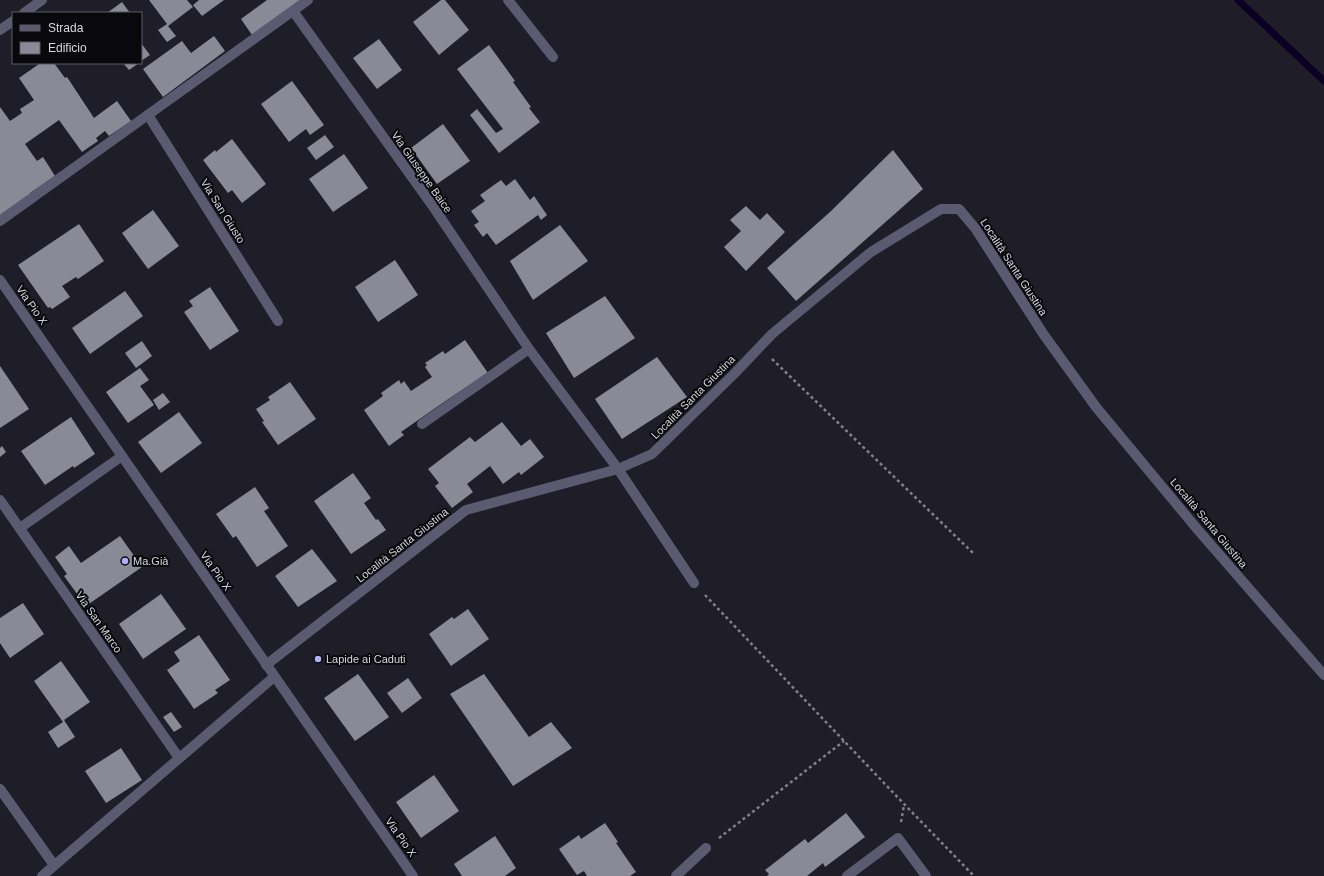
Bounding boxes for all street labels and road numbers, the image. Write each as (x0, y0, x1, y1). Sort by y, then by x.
street label: Via Giuseppe Baice (389, 129, 455, 215)
street label: Via San Giusto (199, 177, 247, 245)
street label: Località Santa Giustina (978, 216, 1050, 318)
street label: Via Pio X (14, 283, 50, 327)
street label: Località Santa Giustina (649, 352, 738, 441)
street label: Località Santa Giustina (1168, 476, 1251, 571)
street label: Località Santa Giustina (354, 505, 451, 585)
street label: Via Pio X (198, 549, 234, 593)
street label: Via San Marco (73, 589, 125, 655)
street label: Via Pio X (383, 815, 419, 859)

